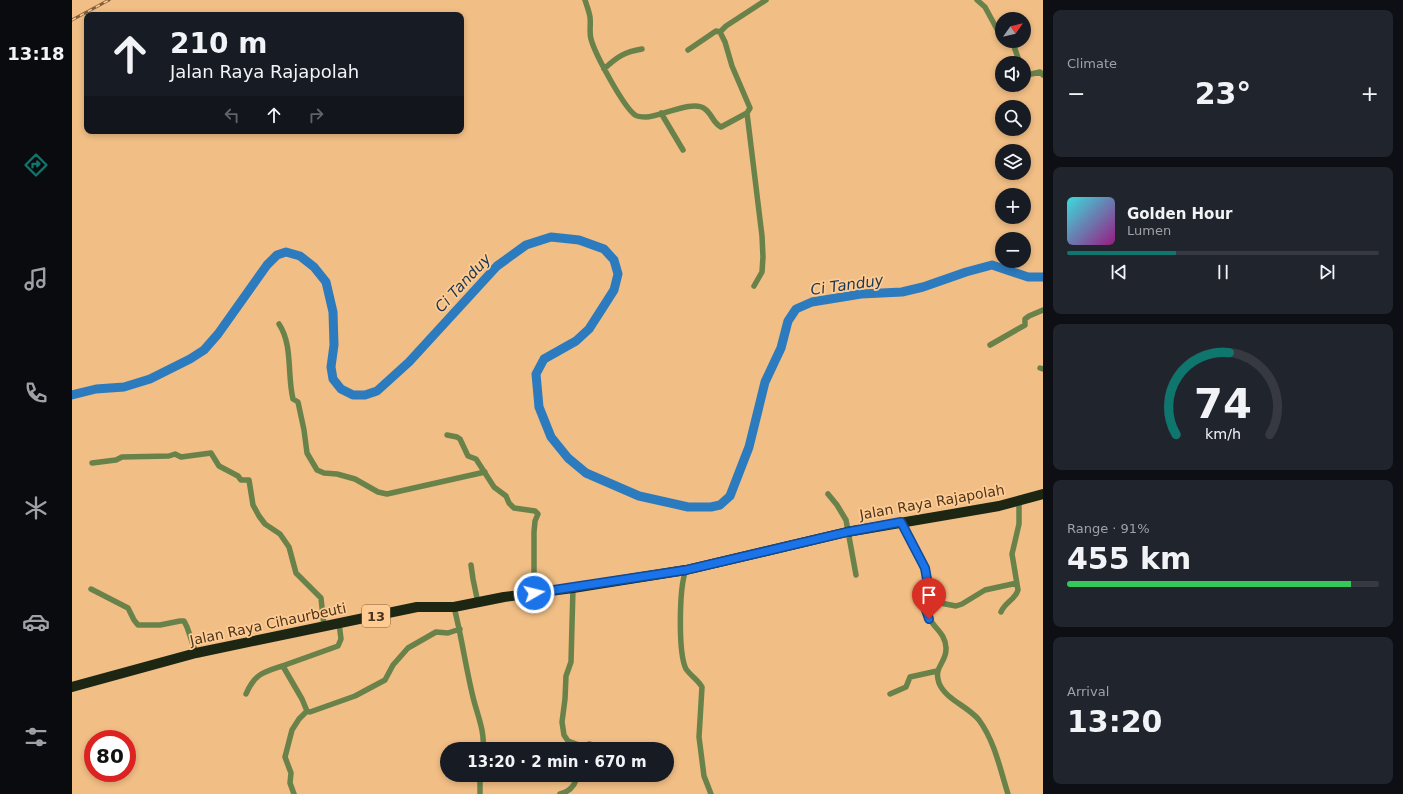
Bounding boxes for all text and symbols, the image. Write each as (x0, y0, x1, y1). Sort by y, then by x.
north arrow (995, 12, 1031, 48)
map controls (995, 12, 1031, 268)
text: 210 m (170, 27, 267, 60)
icon: ahead (104, 28, 156, 80)
text: 13:18 (7, 43, 65, 64)
button: sound (995, 56, 1031, 92)
text: Climate (1067, 56, 1117, 71)
text: Jalan Raya Rajapolah (170, 61, 359, 82)
text: 23° (1195, 76, 1251, 111)
text: − (1067, 81, 1085, 106)
text: + (1361, 81, 1379, 106)
button: search (995, 100, 1031, 136)
icon: left (221, 104, 243, 126)
icon: ahead (263, 104, 285, 126)
icon: right (305, 104, 327, 126)
button: layers (995, 144, 1031, 180)
icon: directions (22, 151, 50, 179)
button: + (995, 188, 1031, 224)
text: Golden Hour (1127, 205, 1233, 223)
text: Lumen (1127, 223, 1171, 238)
button: − (995, 232, 1031, 268)
water label: Ci Tanduy (431, 249, 495, 316)
icon: previous (1108, 261, 1130, 283)
icon: pause (1212, 261, 1234, 283)
icon: next (1316, 261, 1338, 283)
icon: music (22, 265, 50, 293)
water label: Ci Tanduy (809, 271, 886, 299)
icon: phone (22, 379, 50, 407)
text: 74 (1194, 379, 1252, 428)
text: km/h (1205, 426, 1241, 442)
street label: Jalan Raya Rajapolah (857, 481, 1006, 523)
icon: climate (22, 494, 50, 522)
text: Range · 91% (1067, 521, 1150, 536)
text: 455 km (1067, 541, 1191, 576)
position arrow (513, 572, 555, 614)
pin (912, 578, 946, 619)
icon: arrive (918, 584, 940, 606)
street label: Jalan Raya Cihaurbeuti (187, 600, 348, 649)
road number: 13 (362, 605, 390, 627)
icon: car (22, 608, 50, 636)
text: Arrival (1067, 684, 1109, 699)
text: 13:20 (1067, 704, 1163, 739)
icon: filters (22, 723, 50, 751)
speed limit sign: 80 (84, 730, 136, 782)
text: 13:20 · 2 min · 670 m (467, 753, 647, 771)

